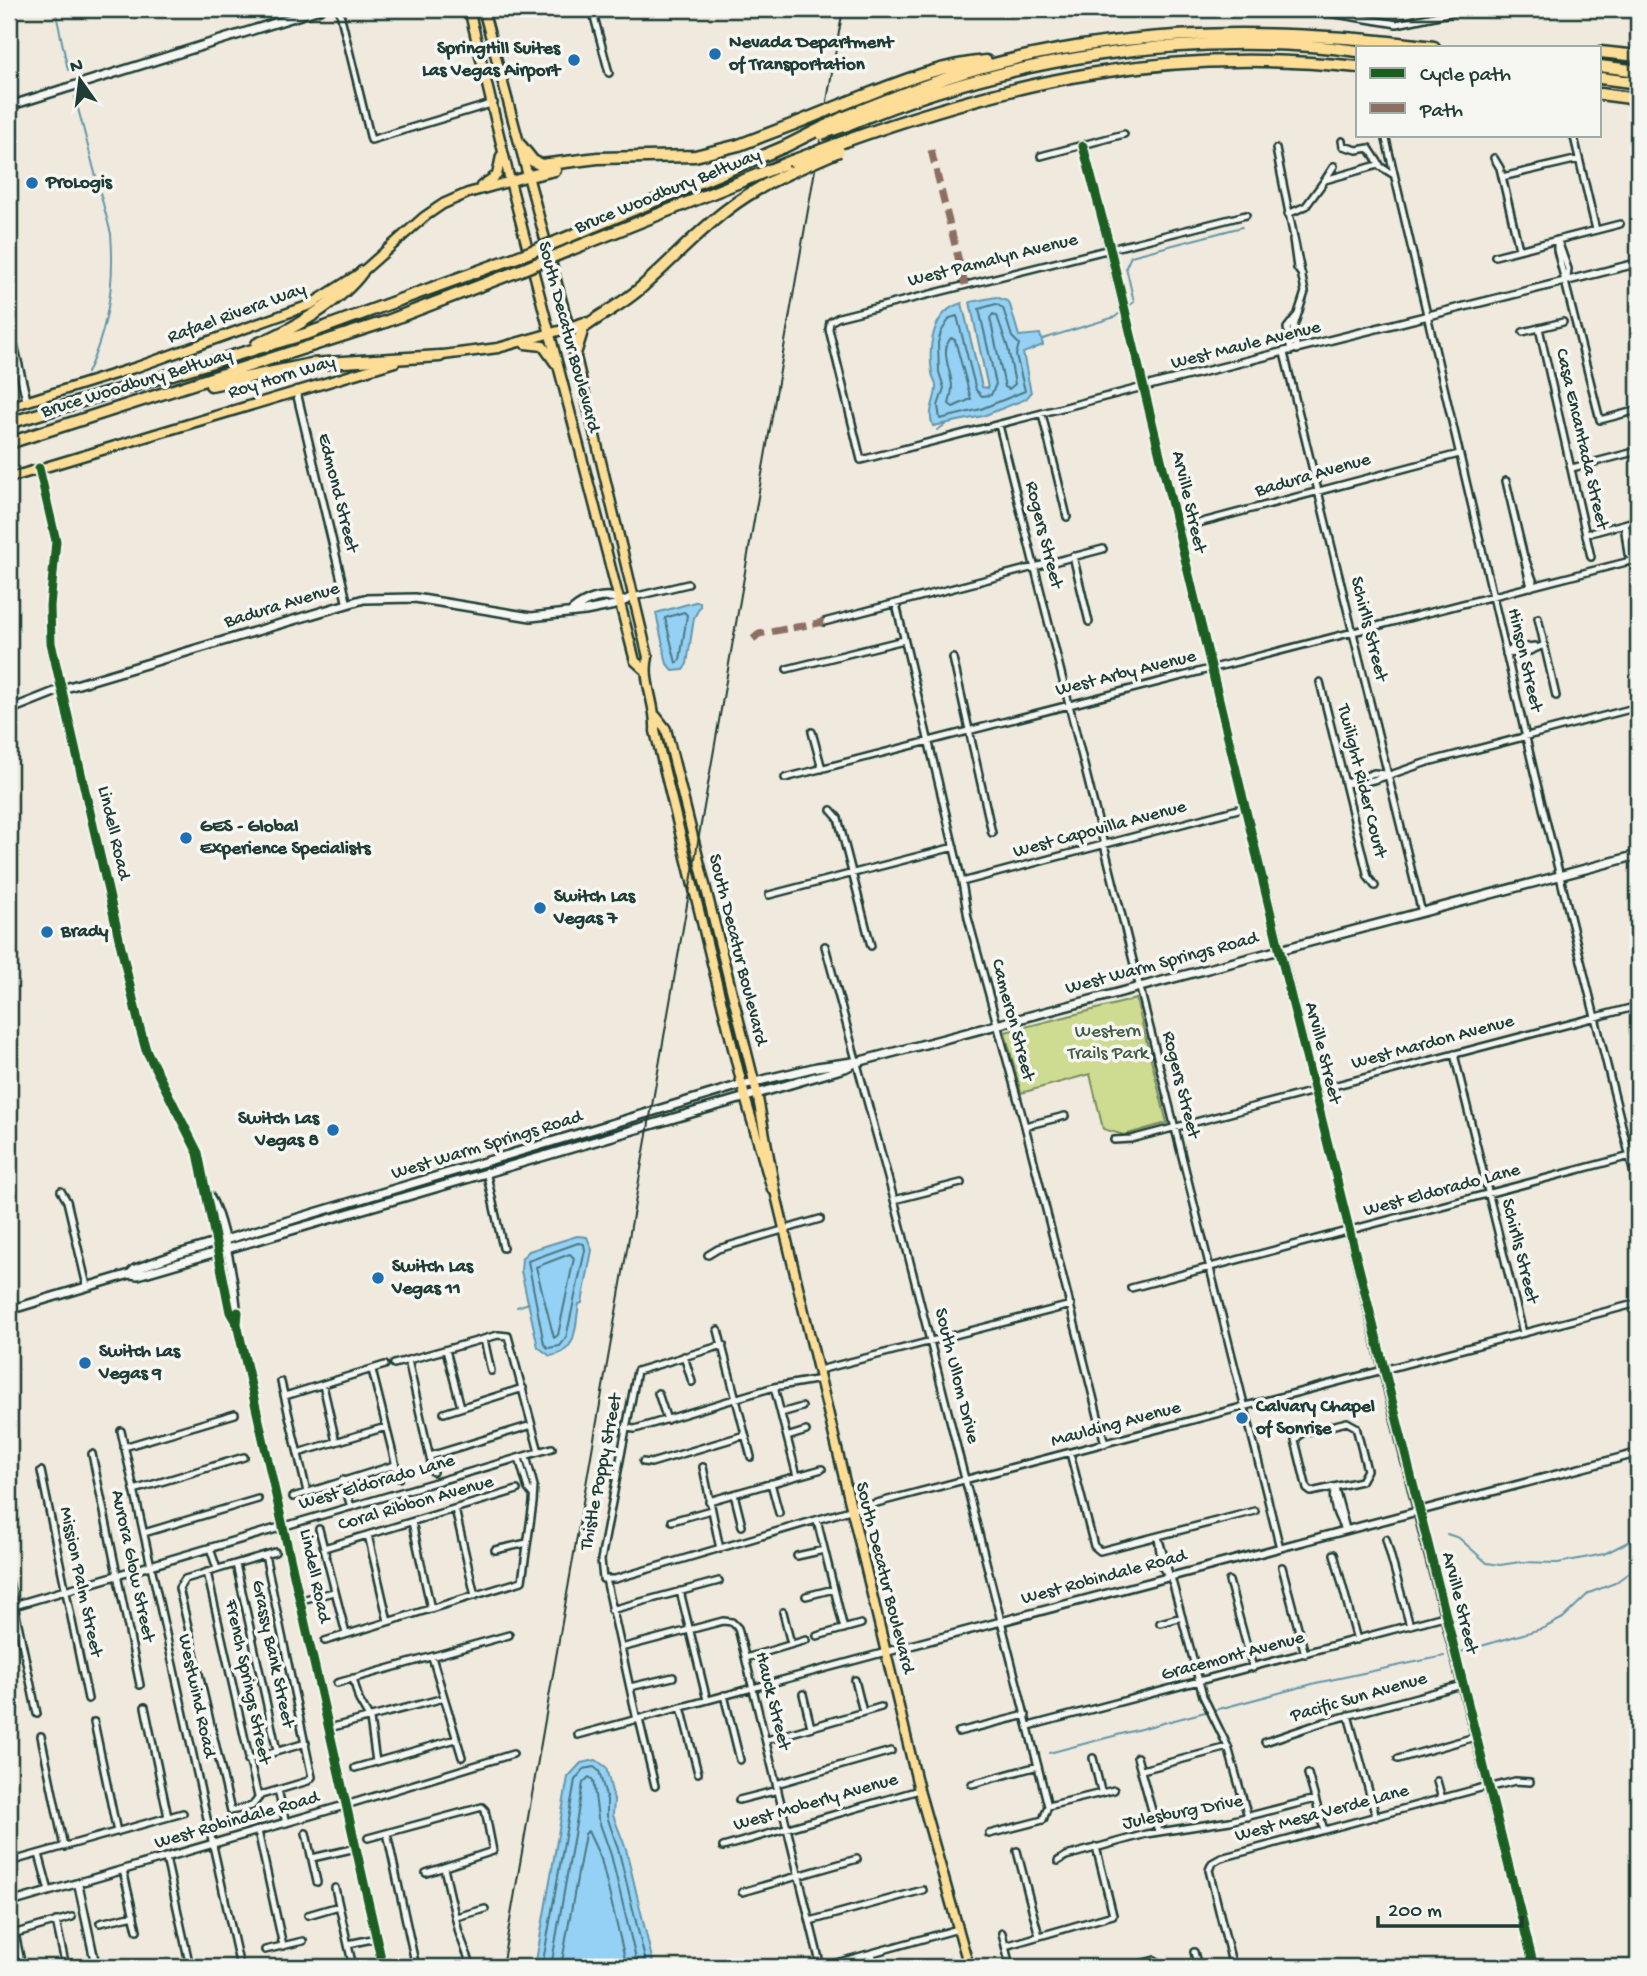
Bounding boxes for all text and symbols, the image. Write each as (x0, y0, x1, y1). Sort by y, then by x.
place label: Nevada Department of Transportation (728, 32, 895, 77)
place label: SpringHill Suites Las Vegas Airport (422, 38, 562, 83)
north arrow (46, 46, 116, 116)
marker: Nevada Department of Transportation (707, 46, 723, 62)
legend (1356, 46, 1602, 136)
marker: SpringHill Suites Las Vegas Airport (566, 52, 582, 68)
text: N (68, 54, 86, 80)
text: Cycle path (1420, 64, 1511, 89)
text: Path (1419, 100, 1463, 125)
street label: Bruce Woodbury Beltway (571, 144, 765, 240)
place label: ProLogis (45, 172, 113, 195)
marker: ProLogis (24, 175, 40, 191)
street label: West Pamalyn Avenue (906, 229, 1081, 293)
street label: South Decatur Boulevard (531, 239, 605, 437)
street label: Rafael Rivera Way (165, 278, 310, 350)
street label: West Maule Avenue (1169, 316, 1323, 376)
street label: Bruce Woodbury Beltway (38, 344, 236, 424)
street label: Casa Encantada Street (1549, 346, 1614, 534)
street label: Roy Horn Way (226, 351, 339, 405)
street label: Edmond Street (311, 431, 363, 557)
street label: Badura Avenue (1252, 448, 1374, 504)
street label: Arville Street (1165, 449, 1211, 557)
street label: Rogers Street (1019, 479, 1068, 593)
street label: Schirlls Street (1344, 574, 1393, 686)
street label: Badura Avenue (221, 578, 343, 635)
street label: Hinson Street (1501, 606, 1548, 716)
street label: West Arby Avenue (1053, 645, 1199, 703)
street label: Twilight Rider Court (1331, 701, 1392, 862)
street label: Lindell Road (91, 784, 135, 884)
street label: West Capovilla Avenue (1011, 796, 1189, 864)
place label: GES - Global Experience Specialists (200, 816, 372, 861)
marker: GES - Global Experience Specialists (178, 830, 194, 846)
street label: South Decatur Boulevard (702, 852, 772, 1050)
place label: Switch Las Vegas 7 (553, 886, 636, 931)
marker: Switch Las Vegas 7 (532, 900, 548, 916)
place label: Brady (60, 921, 109, 944)
marker: Brady (39, 924, 55, 940)
street label: West Warm Springs Road (1063, 927, 1263, 1001)
street label: Cameron Street (985, 957, 1040, 1085)
street label: Arville Street (1298, 1000, 1346, 1108)
street label: West Mardon Avenue (1349, 1010, 1517, 1076)
park label: Western Trails Park (1067, 1021, 1150, 1066)
street label: Rogers Street (1156, 1029, 1205, 1143)
street label: West Warm Springs Road (389, 1105, 587, 1186)
place label: Switch Las Vegas 8 (238, 1108, 320, 1153)
marker: Switch Las Vegas 8 (325, 1122, 341, 1138)
street label: West Eldorado Lane (1361, 1159, 1523, 1223)
street label: Schirlls Street (1495, 1196, 1544, 1308)
place label: Switch Las Vegas 11 (391, 1256, 474, 1301)
marker: Switch Las Vegas 11 (370, 1270, 386, 1286)
street label: South Ullom Drive (928, 1306, 984, 1446)
place label: Switch Las Vegas 9 (98, 1341, 181, 1386)
marker: Switch Las Vegas 9 (77, 1355, 93, 1371)
street label: Thistle Poppy Street (575, 1390, 629, 1553)
place label: Calvary Chapel of Sonrise (1255, 1396, 1375, 1441)
street label: Maulding Avenue (1049, 1397, 1184, 1453)
marker: Calvary Chapel of Sonrise (1234, 1410, 1250, 1426)
street label: West Eldorado Lane (296, 1450, 458, 1516)
street label: Coral Ribbon Avenue (336, 1471, 497, 1537)
street label: South Decatur Boulevard (849, 1480, 919, 1678)
street label: Aurora Glow Street (105, 1488, 160, 1646)
street label: Mission Palm Street (53, 1505, 108, 1661)
street label: Lindell Road (293, 1527, 336, 1627)
street label: West Robindale Road (1019, 1544, 1191, 1611)
street label: Arville Street (1435, 1550, 1483, 1658)
street label: Grassy Bank Street (245, 1578, 299, 1732)
street label: French Springs Street (218, 1597, 276, 1768)
street label: Gracemont Avenue (1159, 1627, 1307, 1687)
street label: Westwind Road (172, 1632, 221, 1762)
street label: Hauck Street (749, 1650, 796, 1755)
street label: Pacific Sun Avenue (1287, 1667, 1430, 1729)
street label: West Moberly Avenue (731, 1768, 901, 1837)
street label: West Mesa Verde Lane (1233, 1780, 1412, 1848)
street label: West Robindale Road (152, 1786, 324, 1855)
street label: Julesburg Drive (1121, 1790, 1245, 1836)
scale bar (1378, 1885, 1521, 1929)
text: 200 m (1388, 1900, 1442, 1925)

